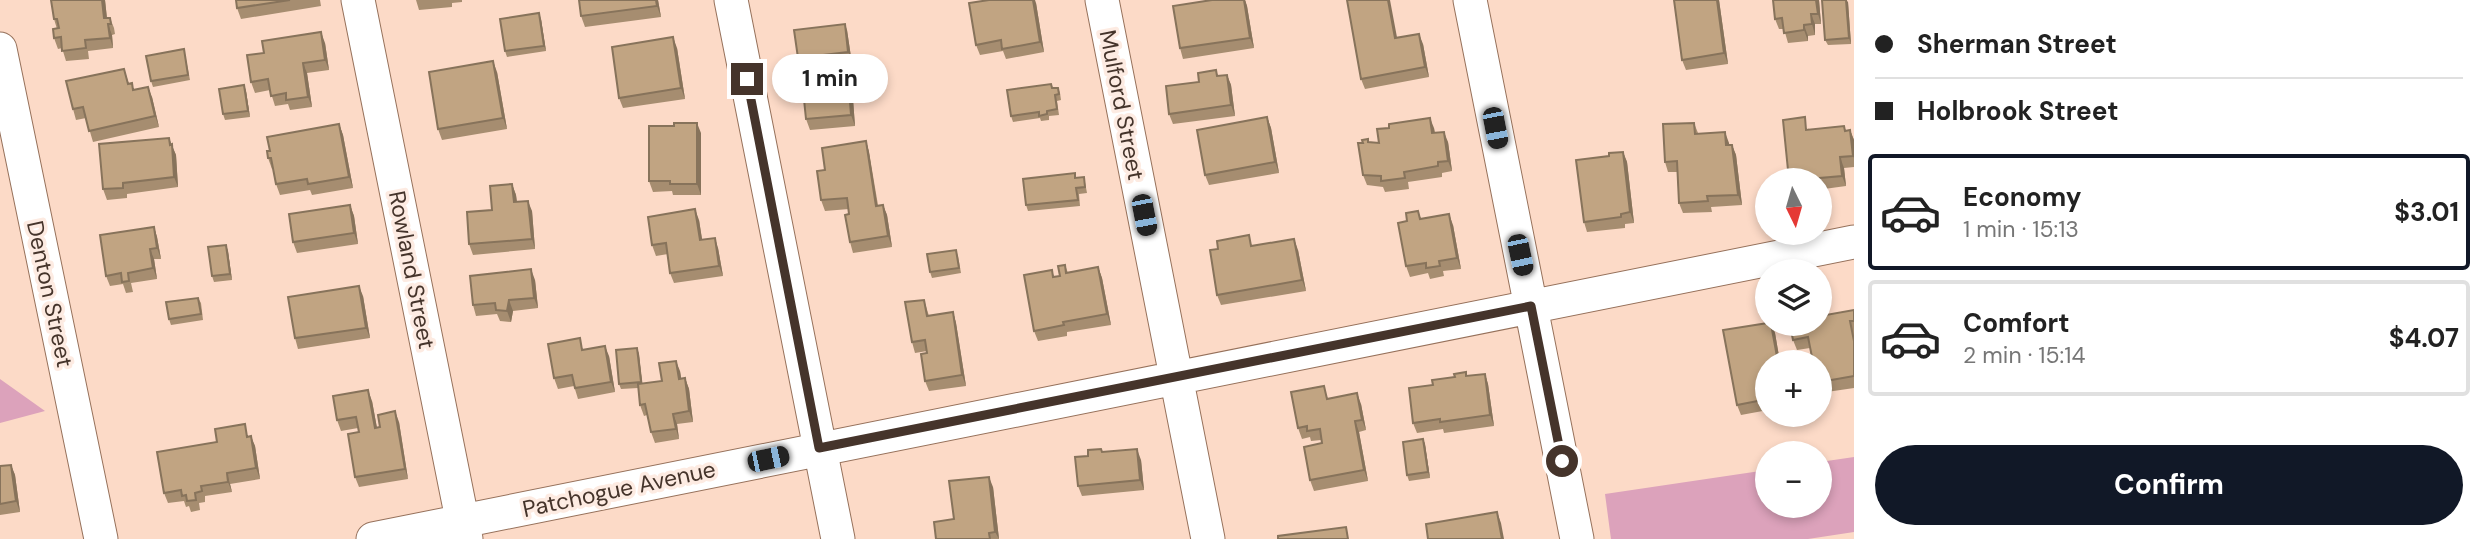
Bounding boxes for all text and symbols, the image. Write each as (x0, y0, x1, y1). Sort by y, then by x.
street label: Mulford Street (1093, 27, 1151, 183)
text: Sherman Street (1917, 27, 2117, 61)
callout: 1 min (772, 55, 887, 104)
route end (731, 63, 763, 95)
text: 1 min (802, 63, 858, 93)
text: Holbrook Street (1917, 94, 2118, 128)
car (1481, 105, 1510, 151)
north arrow (1755, 168, 1832, 245)
map controls (1755, 168, 1832, 518)
text: Economy (1963, 180, 2081, 214)
icon: car (1879, 181, 1942, 244)
street label: Rowland Street (382, 188, 442, 352)
car (1130, 192, 1159, 238)
text: $3.01 (2394, 195, 2459, 229)
text: 1 min · 15:13 (1963, 214, 2079, 244)
street label: Denton Street (20, 218, 80, 370)
car (1506, 232, 1535, 278)
button: layers (1755, 259, 1832, 336)
text: Comfort (1963, 306, 2069, 340)
icon: car (1879, 307, 1942, 370)
text: $4.07 (2389, 321, 2459, 355)
text: 2 min · 15:14 (1963, 340, 2085, 370)
button: + (1755, 350, 1832, 427)
button: − (1755, 441, 1832, 518)
car (746, 444, 791, 474)
route start (1546, 445, 1578, 477)
button: Confirm (1875, 445, 2463, 525)
street label: Patchogue Avenue (520, 454, 718, 524)

